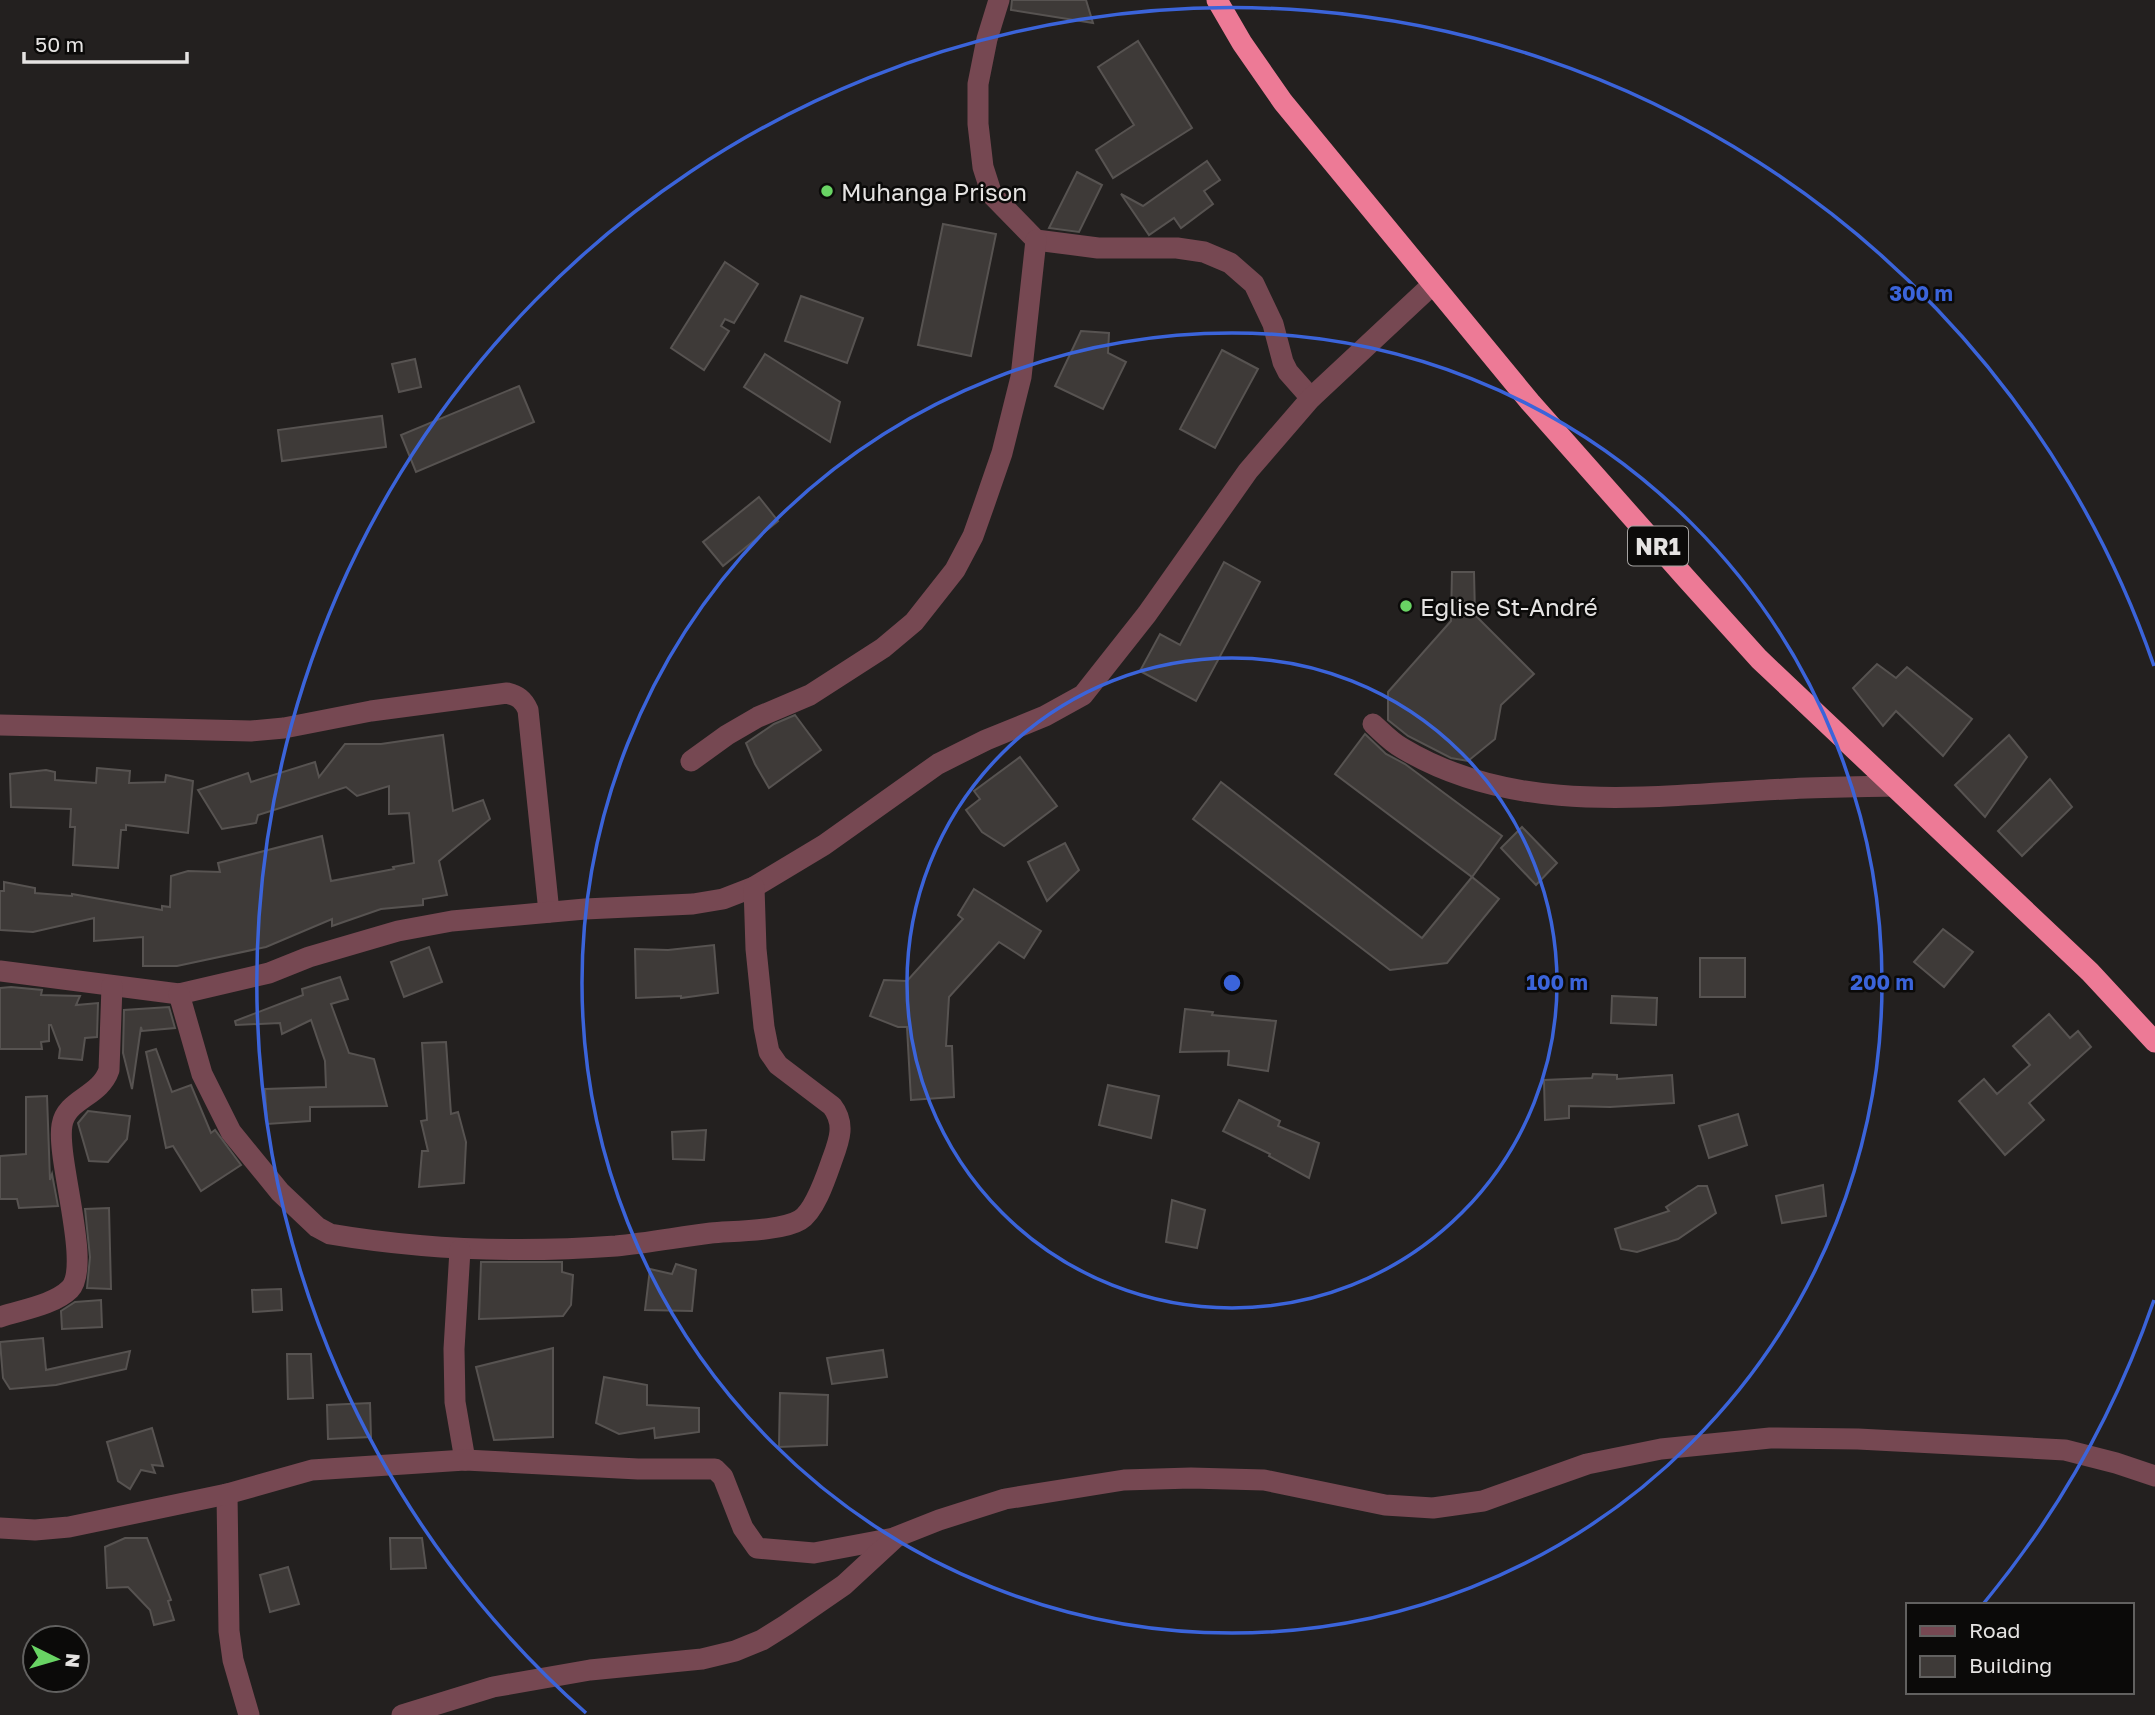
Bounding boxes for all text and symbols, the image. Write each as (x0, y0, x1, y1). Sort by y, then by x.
scale bar (24, 21, 187, 65)
text: 50 m (35, 31, 84, 57)
place label: Muhanga Prison (841, 177, 1027, 206)
marker: Muhanga Prison (819, 183, 835, 199)
text: 300 m (1889, 280, 1953, 306)
road number: NR1 (1628, 526, 1688, 566)
place label: Eglise St-André (1420, 592, 1598, 621)
marker: Eglise St-André (1398, 598, 1414, 614)
text: 100 m (1526, 969, 1588, 995)
text: 200 m (1850, 969, 1914, 995)
centre of rings (1220, 971, 1244, 995)
legend (1906, 1603, 2134, 1694)
text: Road (1969, 1617, 2020, 1643)
north arrow (21, 1624, 91, 1694)
text: N (61, 1652, 86, 1669)
text: Building (1969, 1652, 2052, 1678)

